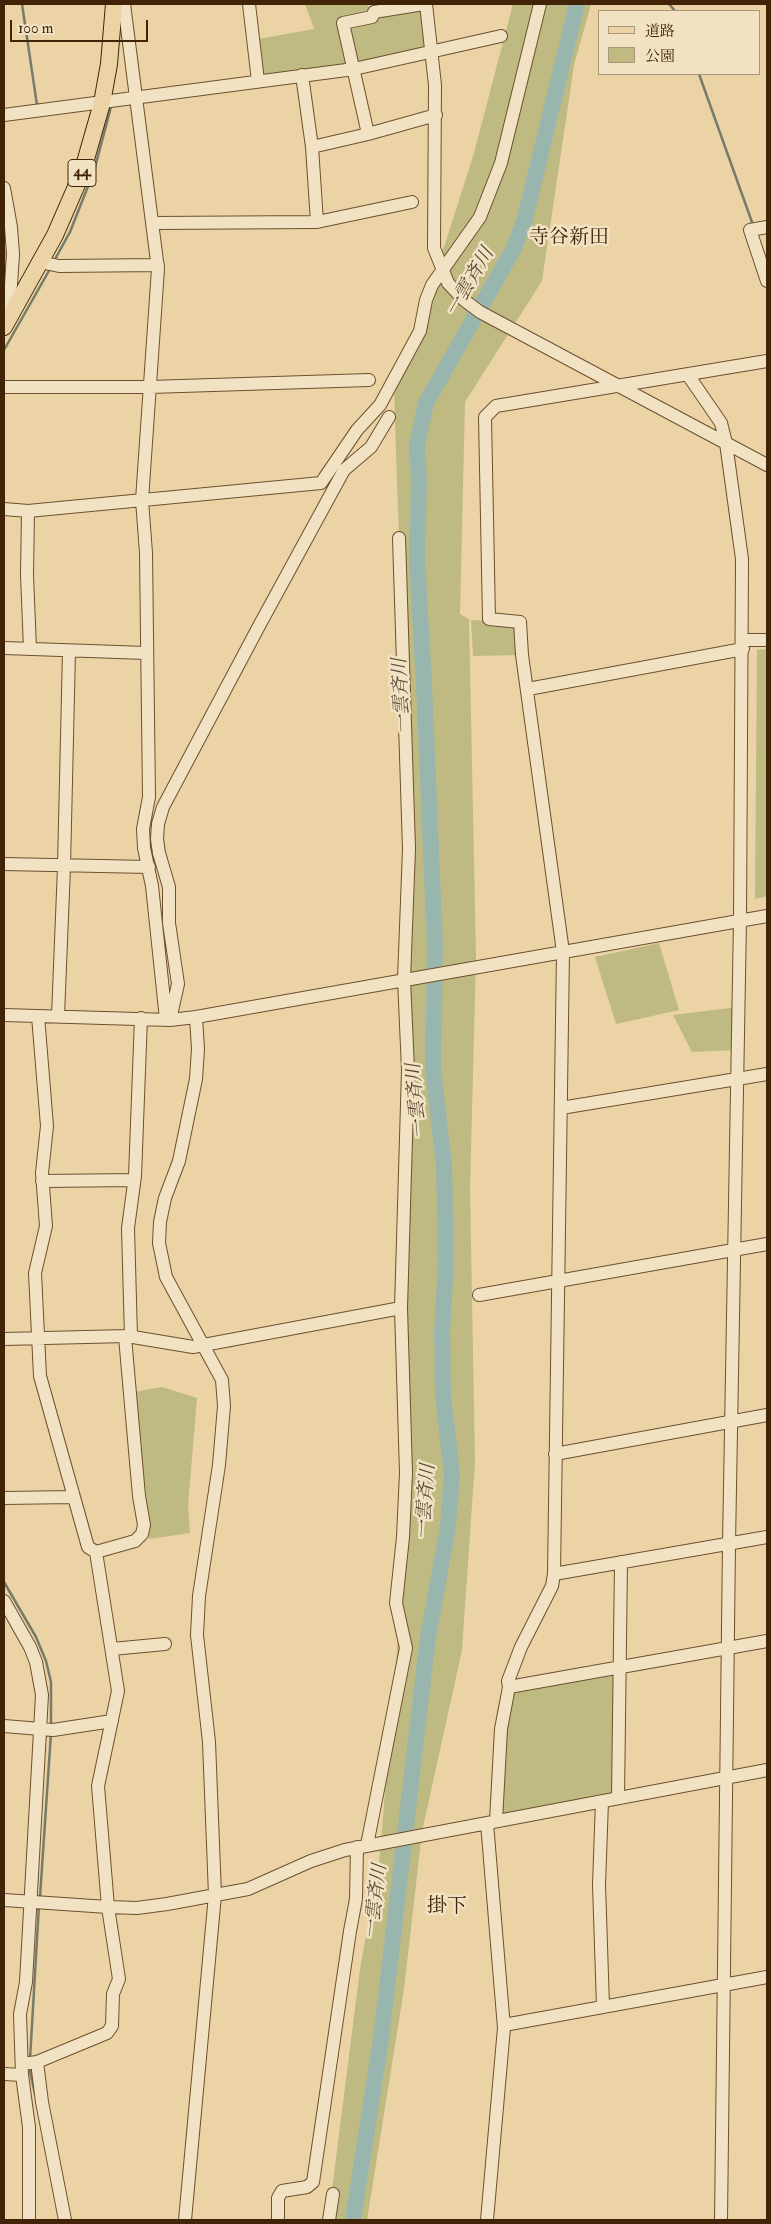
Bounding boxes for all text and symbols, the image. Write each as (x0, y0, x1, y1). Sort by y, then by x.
scale bar (12, 10, 150, 42)
legend (598, 10, 761, 75)
text: 100 m (18, 19, 53, 38)
text: 道路 (645, 22, 675, 41)
text: 公園 (645, 47, 675, 66)
road number: 44 (68, 160, 96, 187)
district label: 寺谷新田 (529, 227, 609, 251)
water label: 一雲斉川 (442, 244, 500, 322)
water label: 一雲斉川 (390, 657, 416, 735)
water label: 一雲斉川 (403, 1062, 433, 1140)
water label: 一雲斉川 (413, 1463, 441, 1541)
water label: 一雲斉川 (361, 1863, 393, 1941)
district label: 掛下 (427, 1896, 467, 1920)

